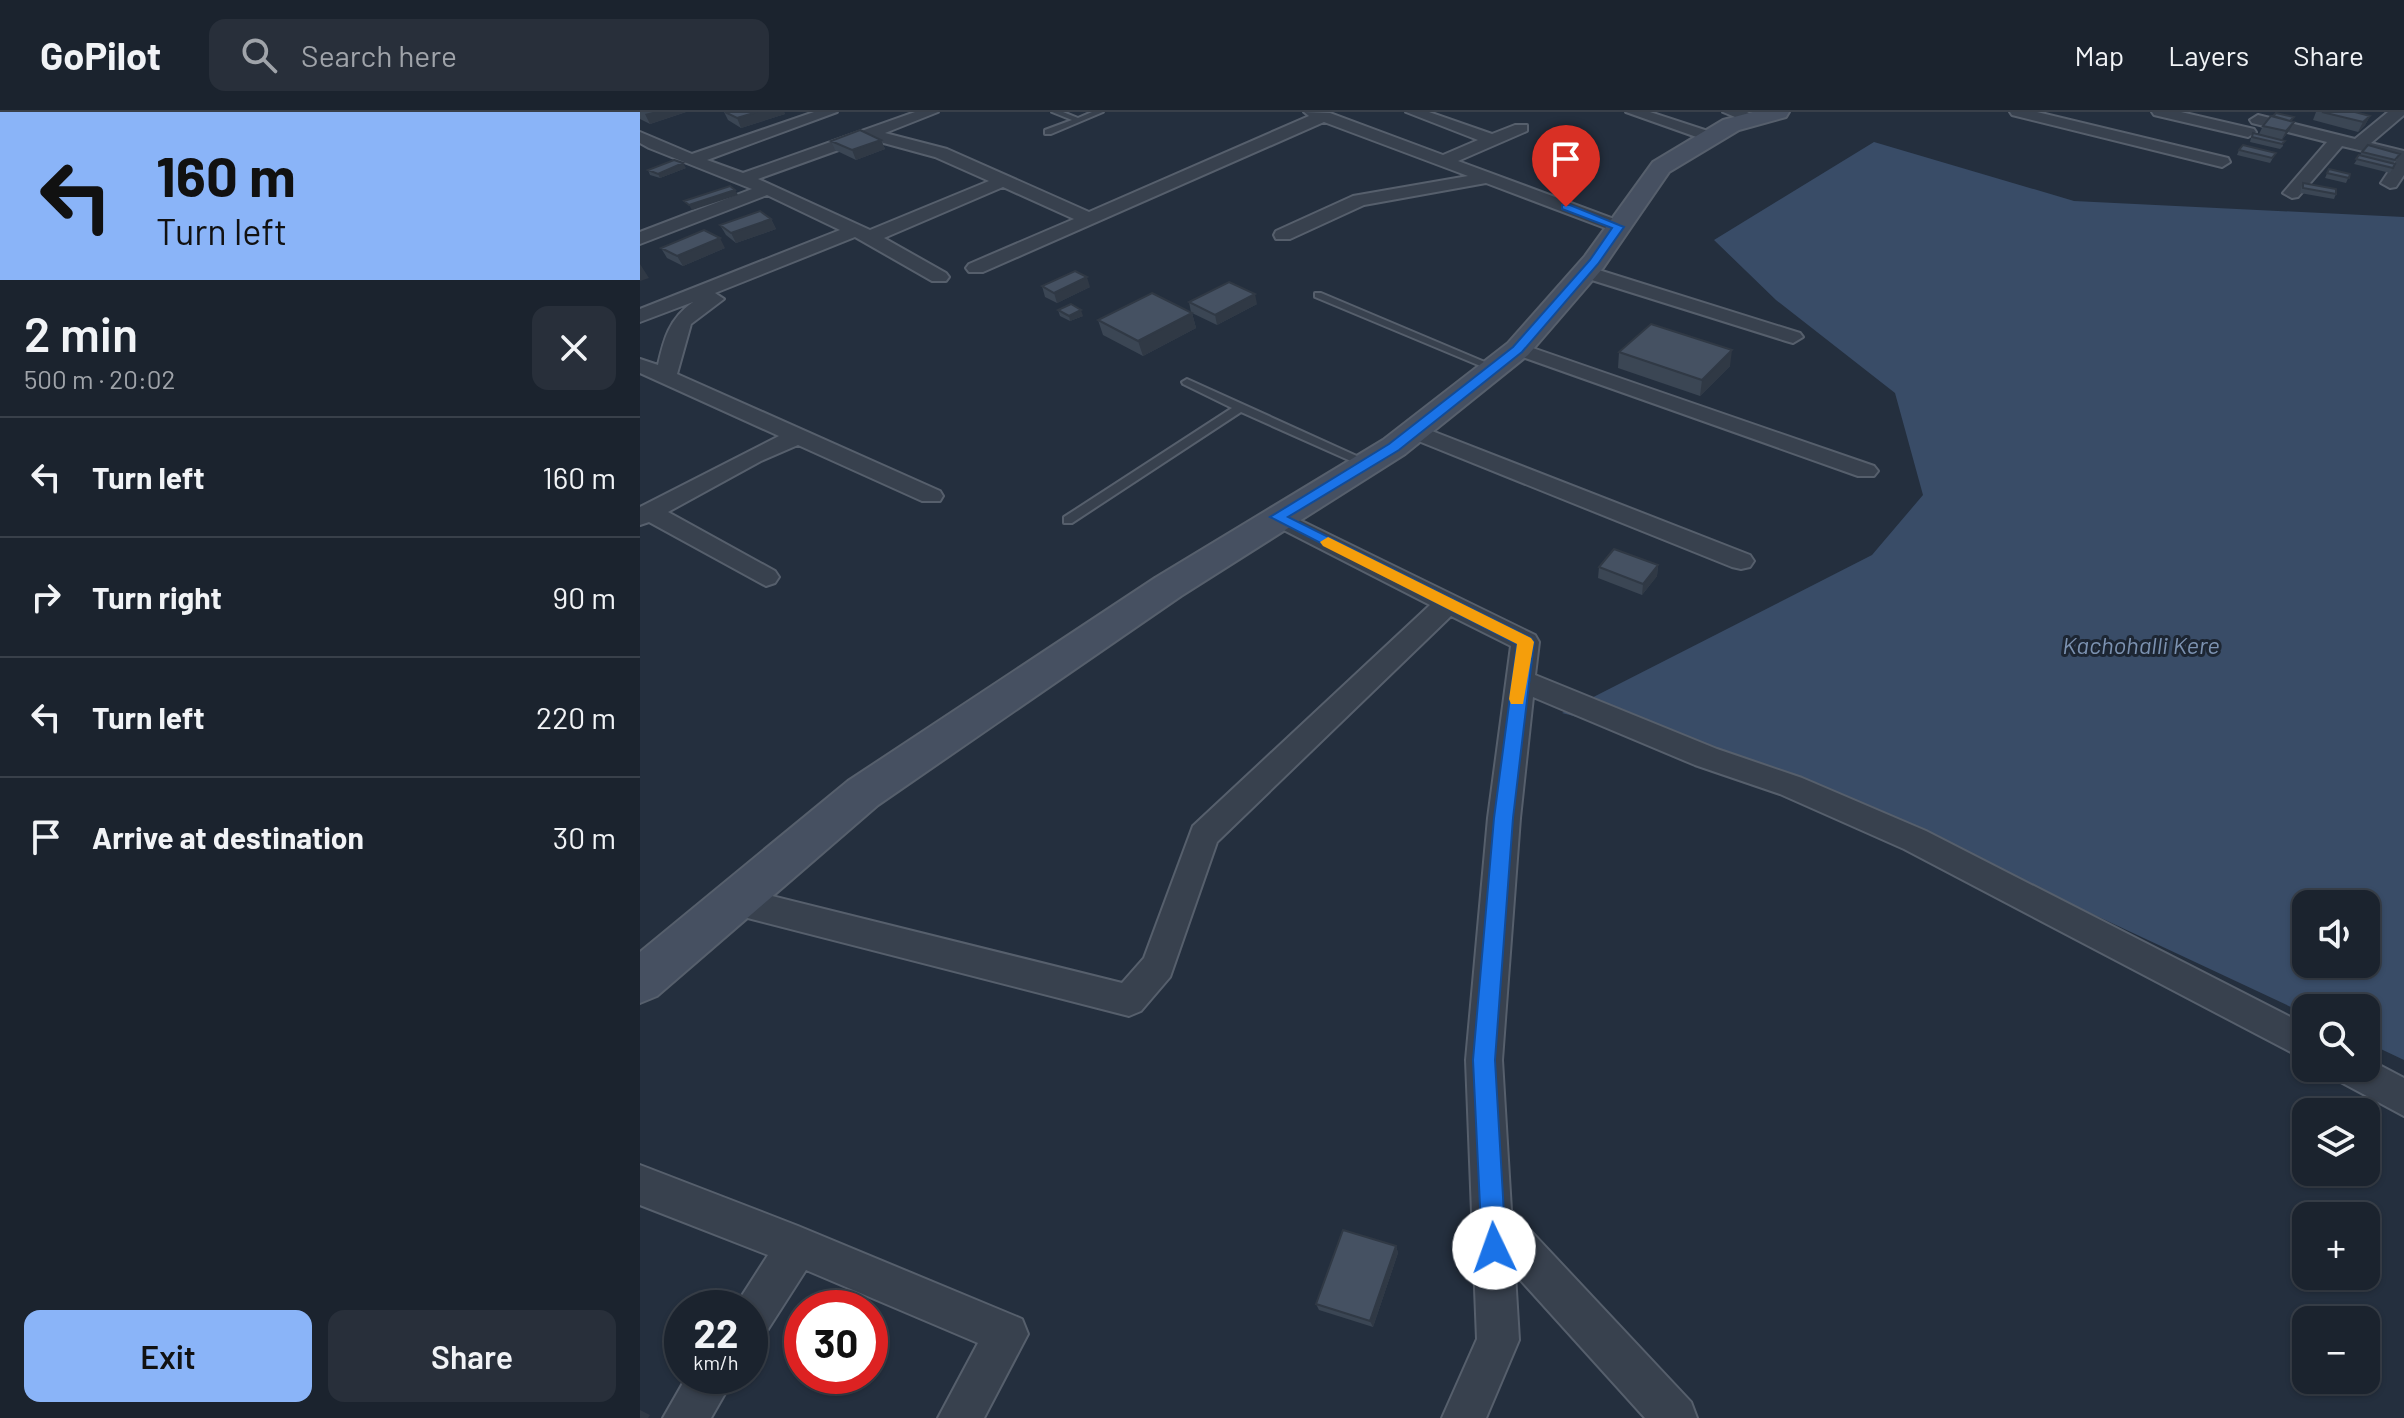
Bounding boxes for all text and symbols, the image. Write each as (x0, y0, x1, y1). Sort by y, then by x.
search box (209, 19, 769, 91)
text: GoPilot (40, 32, 161, 78)
icon: search (237, 33, 281, 77)
text: Search here (301, 37, 457, 73)
text: Map (2074, 38, 2124, 72)
text: Layers (2168, 38, 2249, 72)
text: Share (2293, 38, 2364, 72)
pin (1532, 125, 1600, 207)
icon: arrive (1544, 137, 1588, 181)
text: 160 m (156, 141, 296, 208)
icon: left (24, 144, 128, 248)
text: Turn left (156, 209, 287, 252)
text: 2 min (24, 304, 138, 362)
button: close (532, 306, 616, 390)
text: 500 m · 20:02 (24, 363, 175, 394)
icon: left (24, 455, 68, 499)
text: Turn left (92, 459, 205, 495)
text: 160 m (542, 459, 616, 495)
icon: right (24, 575, 68, 619)
text: Turn right (92, 579, 222, 615)
text: 90 m (553, 579, 616, 615)
water label: Kachohalli Kere (2062, 630, 2220, 659)
icon: left (24, 695, 68, 739)
text: Turn left (92, 699, 205, 735)
text: 220 m (536, 699, 616, 735)
icon: arrive (24, 815, 68, 859)
text: Arrive at destination (92, 819, 364, 855)
text: 30 m (553, 819, 616, 855)
map controls (2292, 890, 2380, 1394)
button: sound (2292, 890, 2380, 978)
button: search (2292, 994, 2380, 1082)
button: layers (2292, 1098, 2380, 1186)
button: + (2292, 1202, 2380, 1290)
position arrow (1452, 1206, 1536, 1290)
speed limit sign: 30 (784, 1290, 888, 1394)
button: − (2292, 1306, 2380, 1394)
text: 22 (694, 1308, 738, 1356)
button: Exit (24, 1310, 312, 1402)
button: Share (328, 1310, 616, 1402)
text: km/h (693, 1350, 739, 1374)

